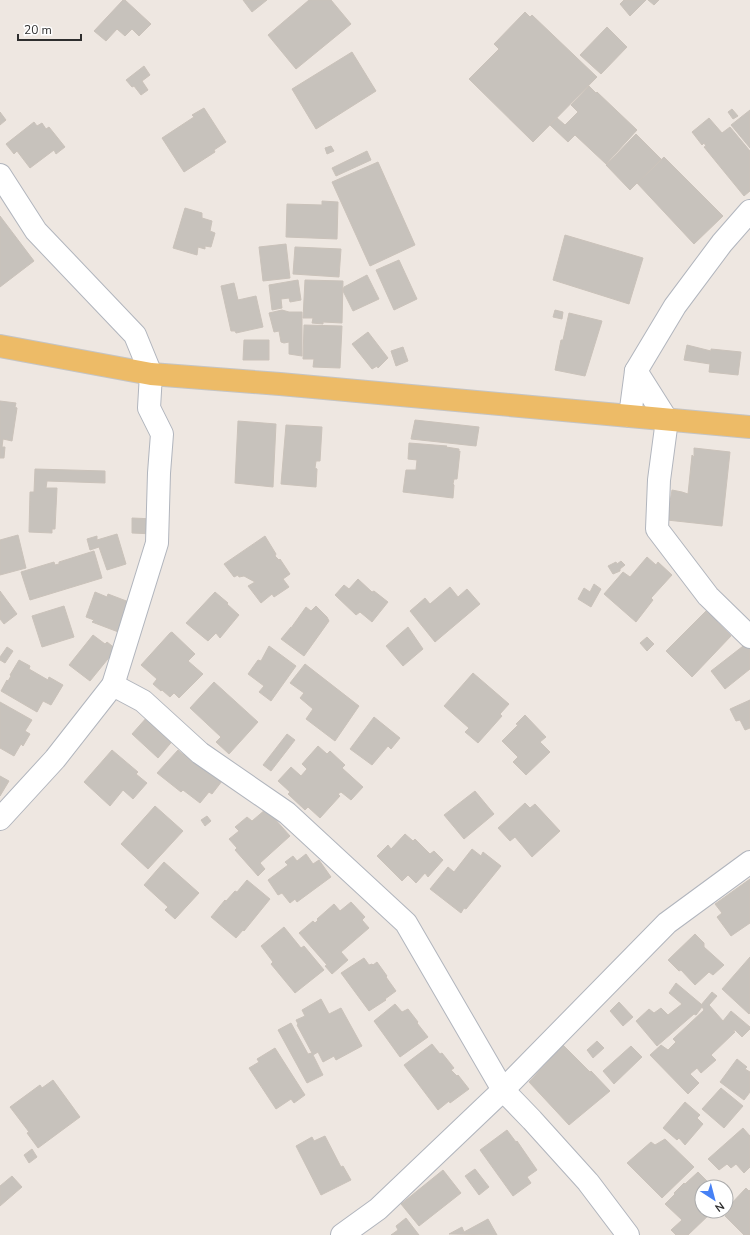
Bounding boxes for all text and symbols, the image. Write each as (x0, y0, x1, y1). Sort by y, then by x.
scale bar (18, 16, 81, 42)
text: 20 m (24, 22, 52, 38)
north arrow (694, 1179, 734, 1219)
text: N (712, 1198, 727, 1215)

